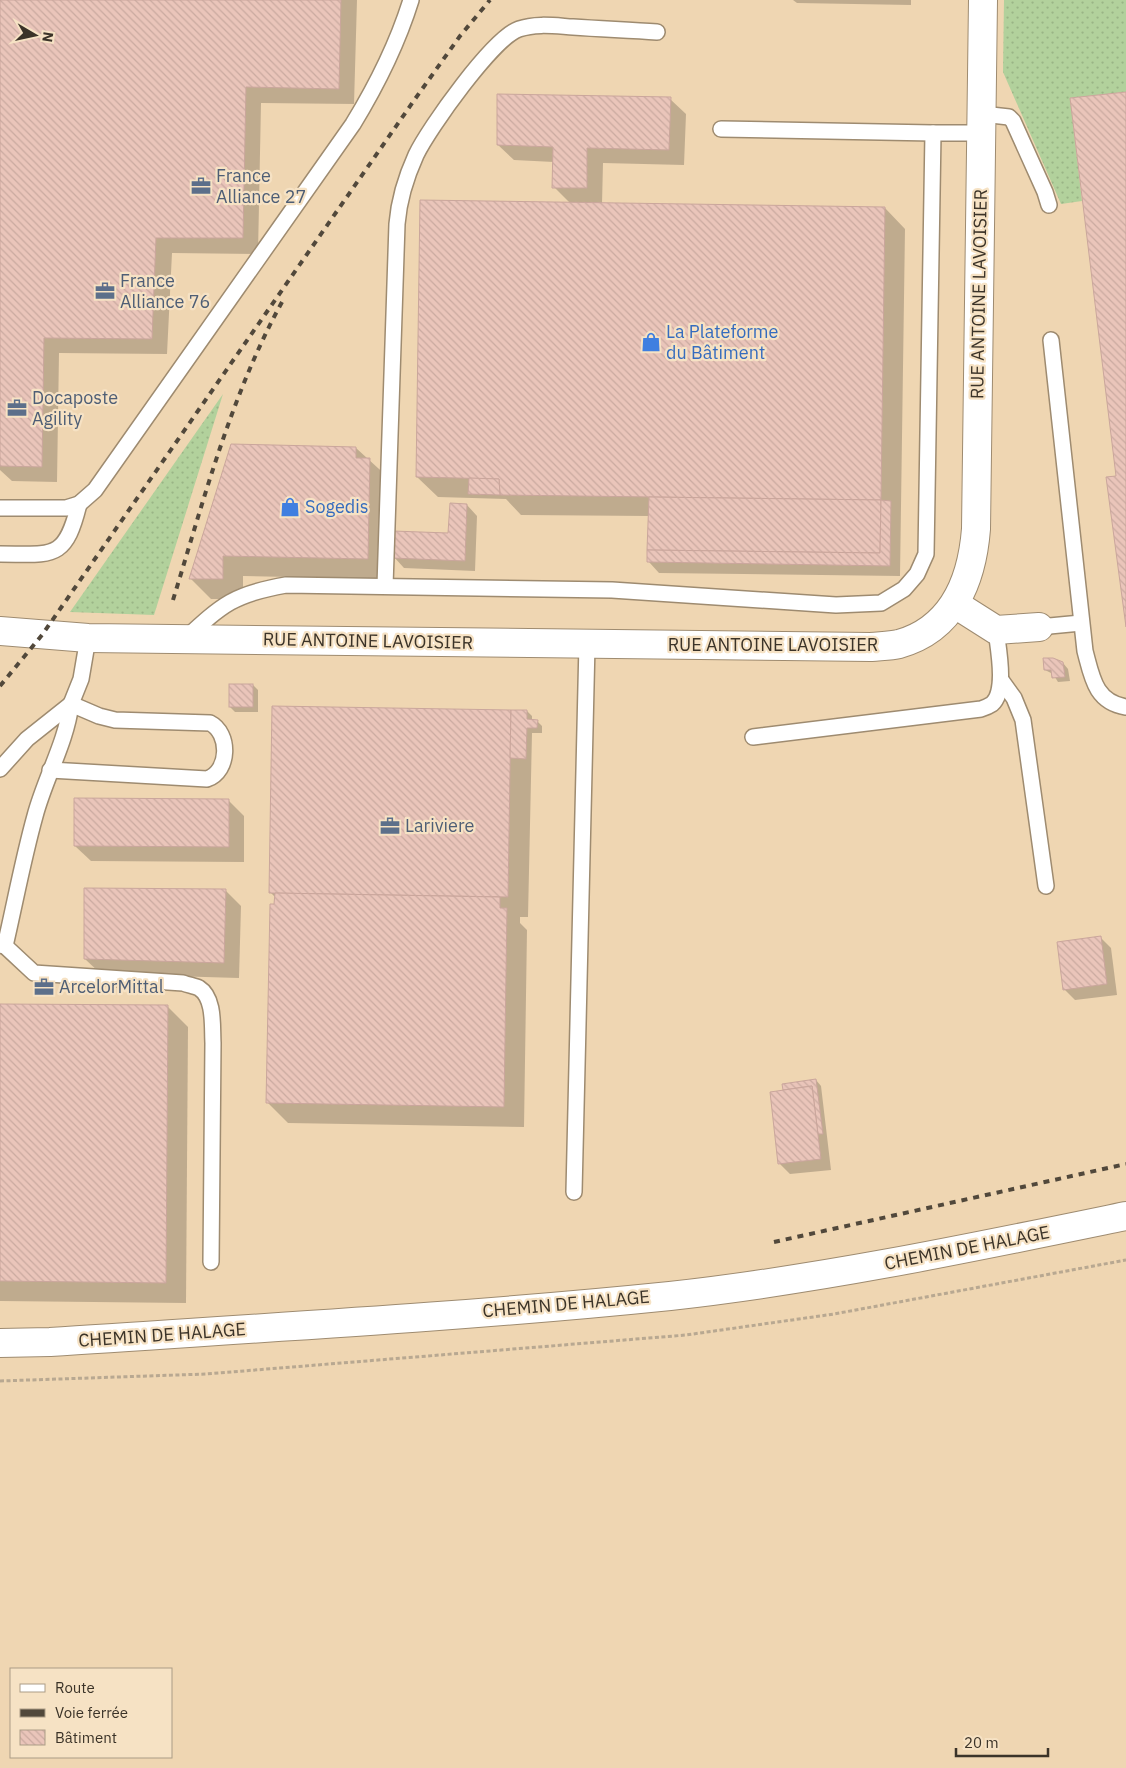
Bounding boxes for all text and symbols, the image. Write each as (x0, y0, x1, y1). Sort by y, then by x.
north arrow (10, 10, 60, 60)
text: N (38, 31, 58, 43)
place label: France Alliance 27 (216, 164, 306, 208)
office icon: France Alliance 27 (190, 175, 212, 197)
street label: RUE ANTOINE LAVOISIER (965, 189, 992, 399)
place label: France Alliance 76 (120, 269, 210, 313)
office icon: France Alliance 76 (94, 280, 116, 302)
place label: La Plateforme du Bâtiment (666, 320, 779, 364)
shop icon: La Plateforme du Bâtiment (640, 331, 662, 353)
place label: Docaposte Agility (32, 386, 118, 430)
office icon: Docaposte Agility (6, 397, 28, 419)
place label: Sogedis (305, 495, 369, 518)
shop icon: Sogedis (279, 496, 301, 518)
street label: RUE ANTOINE LAVOISIER (263, 627, 473, 654)
street label: RUE ANTOINE LAVOISIER (668, 633, 878, 656)
place label: Lariviere (405, 814, 474, 837)
office icon: Lariviere (379, 815, 401, 837)
place label: ArcelorMittal (59, 975, 164, 998)
office icon: ArcelorMittal (33, 976, 55, 998)
street label: CHEMIN DE HALAGE (882, 1220, 1052, 1275)
street label: CHEMIN DE HALAGE (481, 1285, 651, 1322)
street label: CHEMIN DE HALAGE (77, 1317, 247, 1352)
legend (10, 1668, 172, 1758)
text: Route (55, 1678, 95, 1697)
text: Voie ferrée (55, 1703, 128, 1722)
scale bar (956, 1726, 1048, 1758)
text: Bâtiment (55, 1728, 117, 1747)
text: 20 m (964, 1733, 999, 1752)

